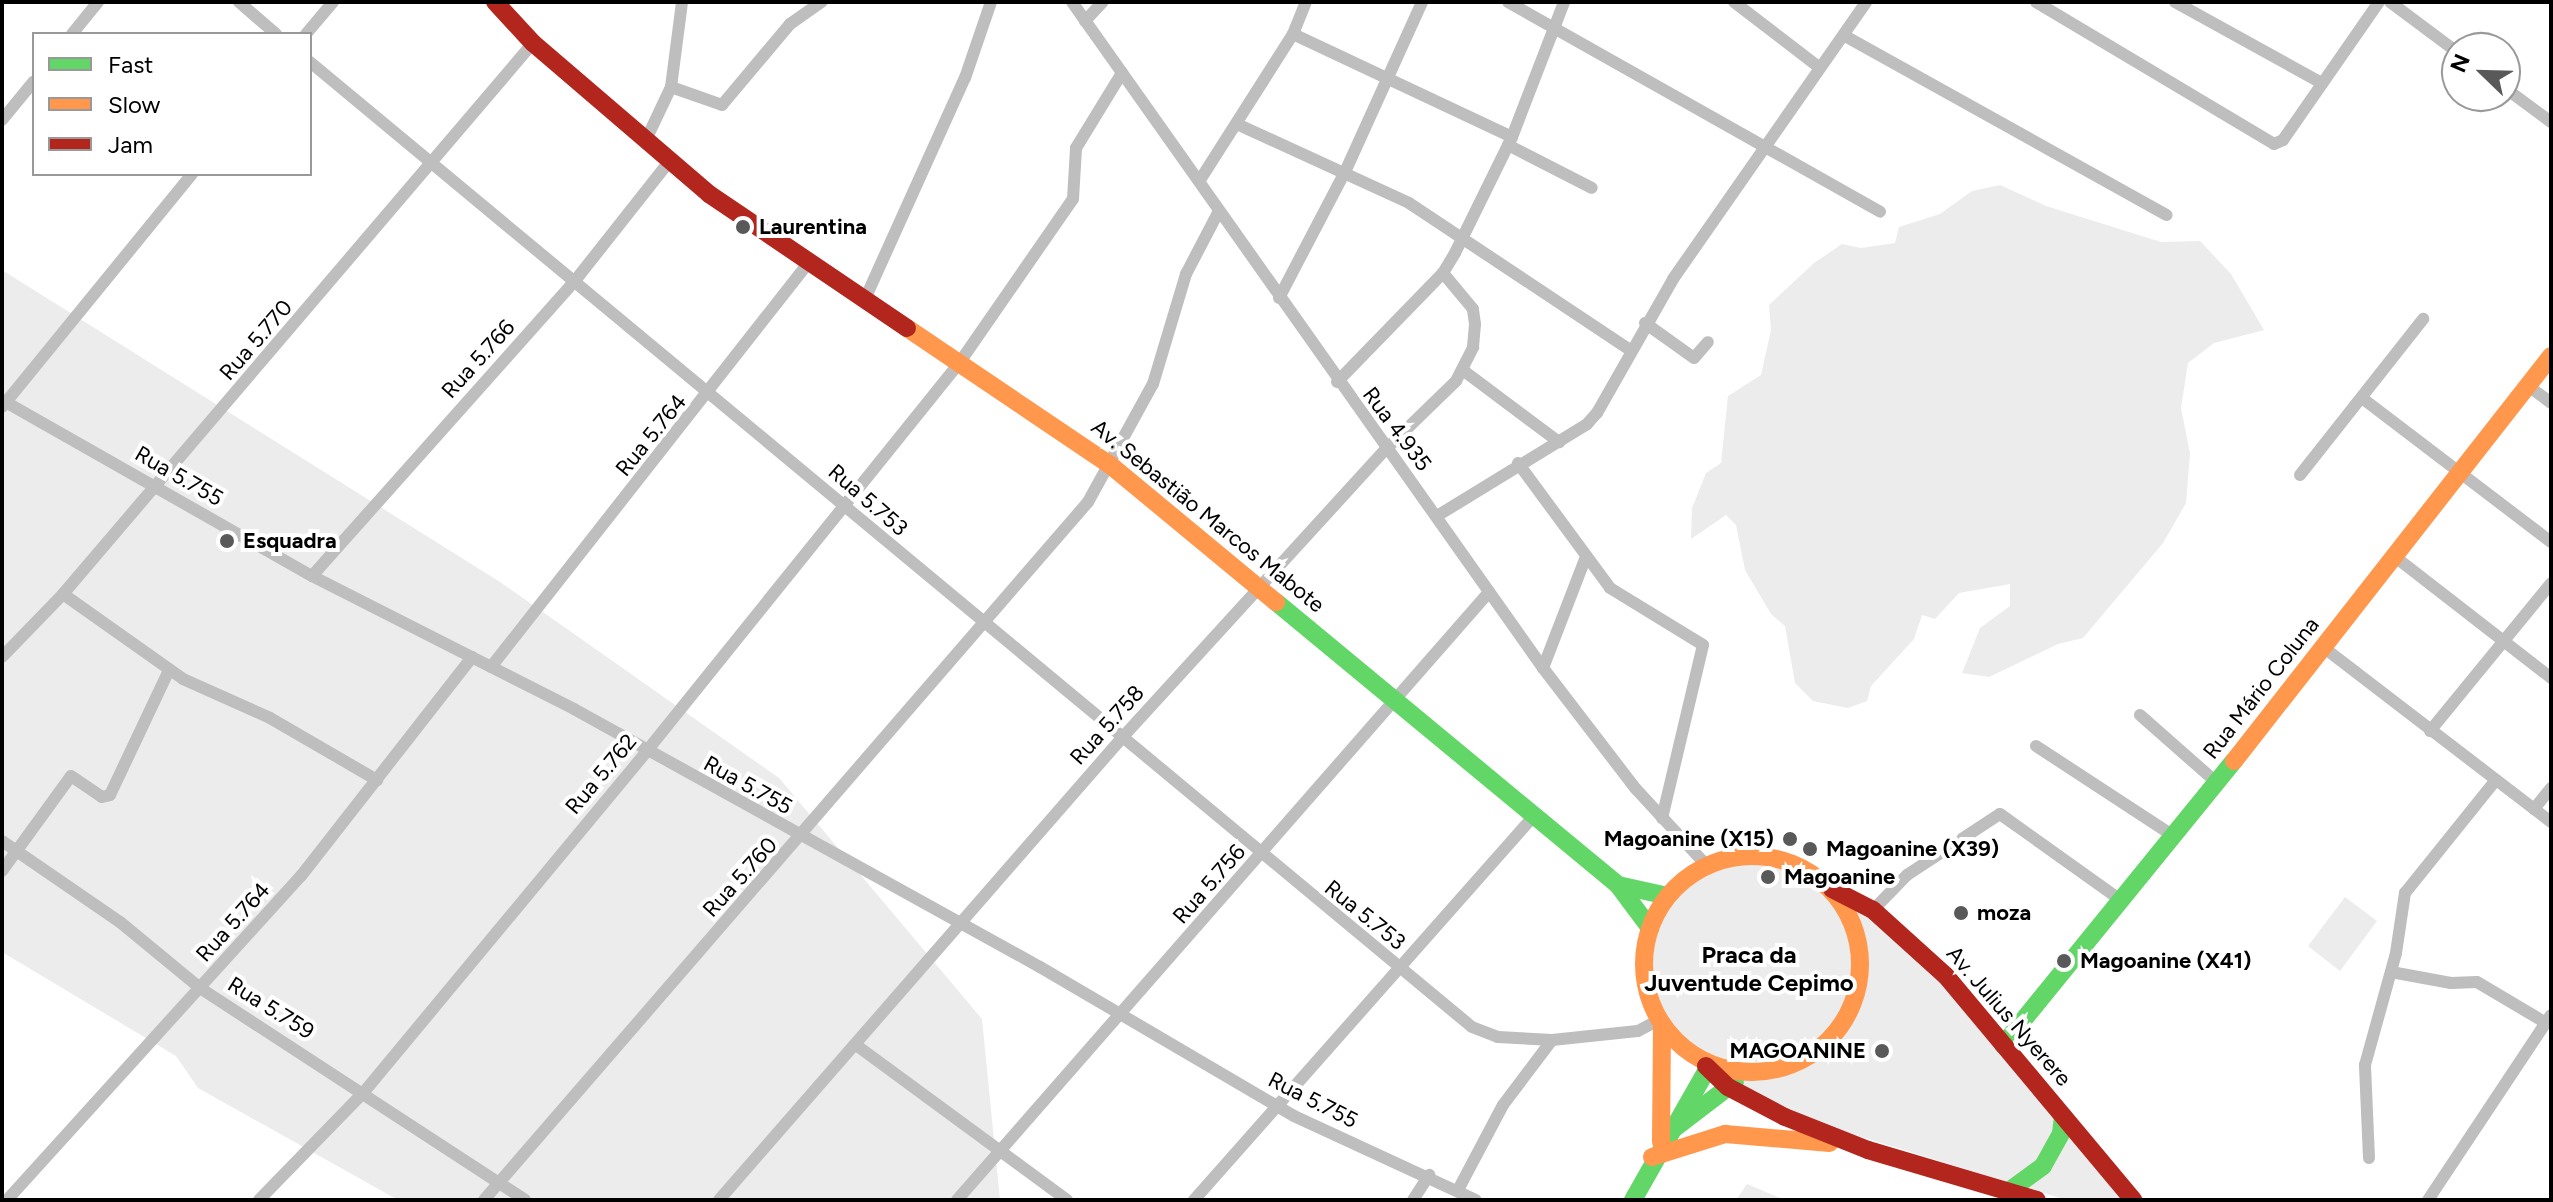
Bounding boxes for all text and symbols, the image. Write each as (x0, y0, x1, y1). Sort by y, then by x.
legend (32, 32, 312, 176)
north arrow (2441, 32, 2521, 112)
text: Fast (108, 50, 153, 79)
text: N (2445, 50, 2476, 76)
text: Slow (108, 90, 160, 119)
text: Jam (108, 130, 153, 159)
place label: Laurentina (759, 214, 867, 240)
marker: Laurentina (734, 218, 752, 236)
street label: Rua 5.770 (214, 294, 298, 386)
street label: Rua 5.766 (436, 314, 520, 404)
street label: Rua 4.935 (1357, 382, 1437, 476)
street label: Rua 5.764 (610, 389, 692, 481)
street label: Av. Sebastião Marcos Mabote (1086, 414, 1330, 618)
street label: Rua 5.755 (130, 440, 228, 512)
street label: Rua 5.753 (823, 458, 913, 542)
place label: Esquadra (243, 528, 337, 554)
marker: Esquadra (218, 532, 236, 550)
street label: Rua Mário Coluna (2198, 612, 2324, 764)
street label: Rua 5.758 (1064, 680, 1150, 770)
street label: Rua 5.762 (560, 729, 642, 819)
street label: Rua 5.755 (699, 750, 797, 820)
place label: Magoanine (X15) (1604, 826, 1774, 852)
marker: Magoanine (X15) (1781, 830, 1799, 848)
street label: Rua 5.760 (697, 832, 783, 922)
place label: Magoanine (X39) (1826, 836, 1999, 862)
street label: Rua 5.756 (1167, 839, 1251, 929)
marker: Magoanine (X39) (1801, 840, 1819, 858)
place label: Magoanine (1784, 864, 1895, 890)
marker: Magoanine (1759, 868, 1777, 886)
street label: Rua 5.753 (1319, 874, 1411, 956)
street label: Rua 5.764 (190, 877, 276, 967)
place label: moza (1977, 900, 2031, 926)
marker: moza (1952, 904, 1970, 922)
district label: Praca da Juventude Cepimo (1644, 941, 1854, 997)
street label: Av. Julius Nyerere (1941, 941, 2077, 1091)
place label: Magoanine (X41) (2080, 948, 2251, 974)
marker: Magoanine (X41) (2055, 952, 2073, 970)
street label: Rua 5.759 (223, 971, 319, 1045)
place label: MAGOANINE (1730, 1038, 1866, 1064)
marker: MAGOANINE (1873, 1042, 1891, 1060)
street label: Rua 5.755 (1264, 1066, 1362, 1134)

